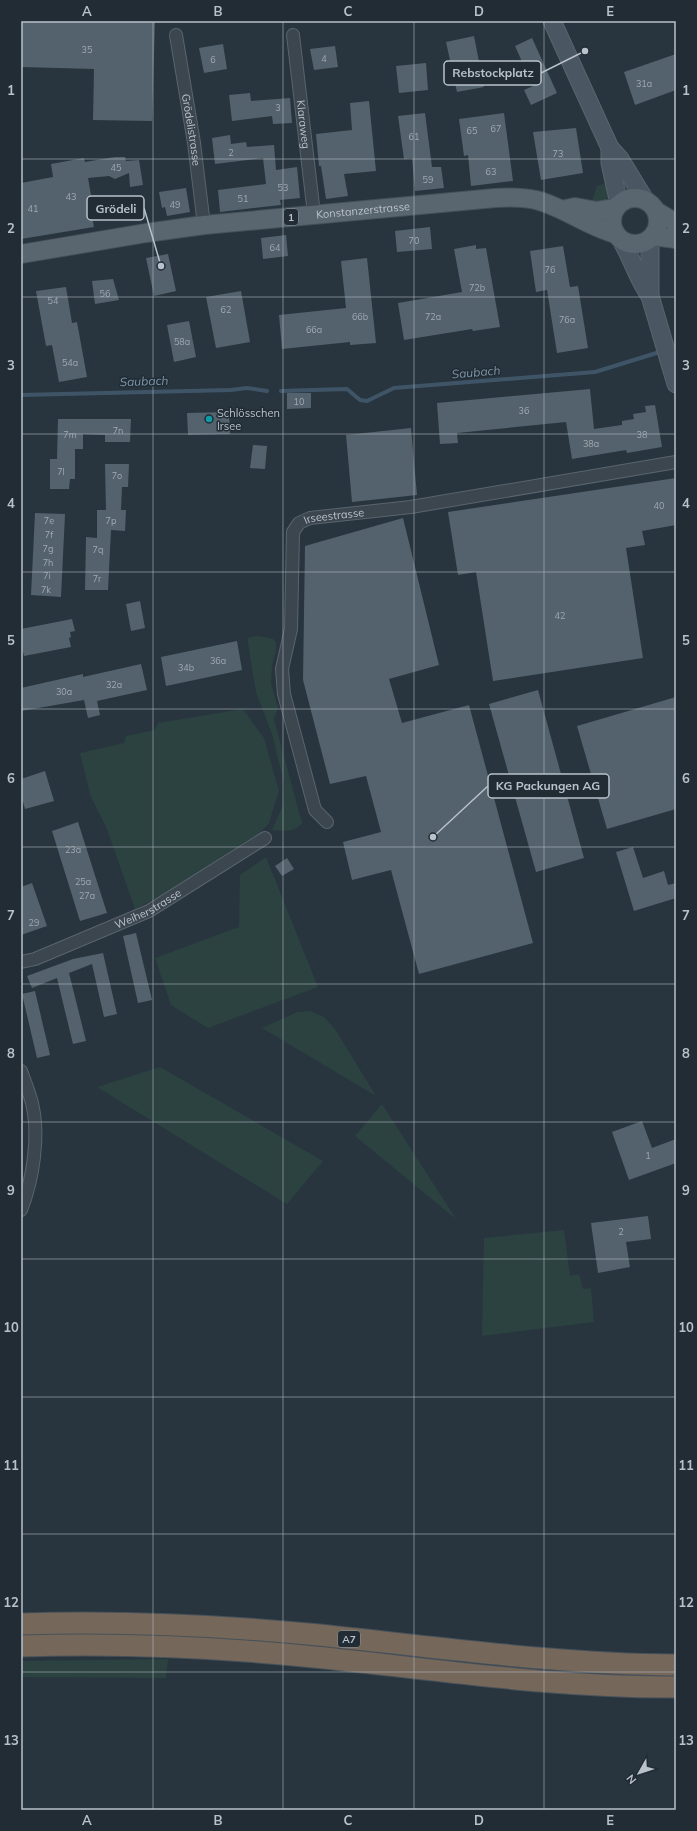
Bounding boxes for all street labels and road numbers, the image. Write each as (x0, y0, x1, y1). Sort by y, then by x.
street label: Grödelistrasse (179, 93, 204, 167)
street label: Klaraweg (294, 99, 313, 149)
street label: Konstanzerstrasse (315, 199, 411, 222)
road number: 1 (284, 209, 298, 225)
street label: Irseestrasse (301, 505, 365, 527)
street label: Weiherstrasse (112, 886, 184, 932)
road number: A7 (338, 1631, 360, 1647)

